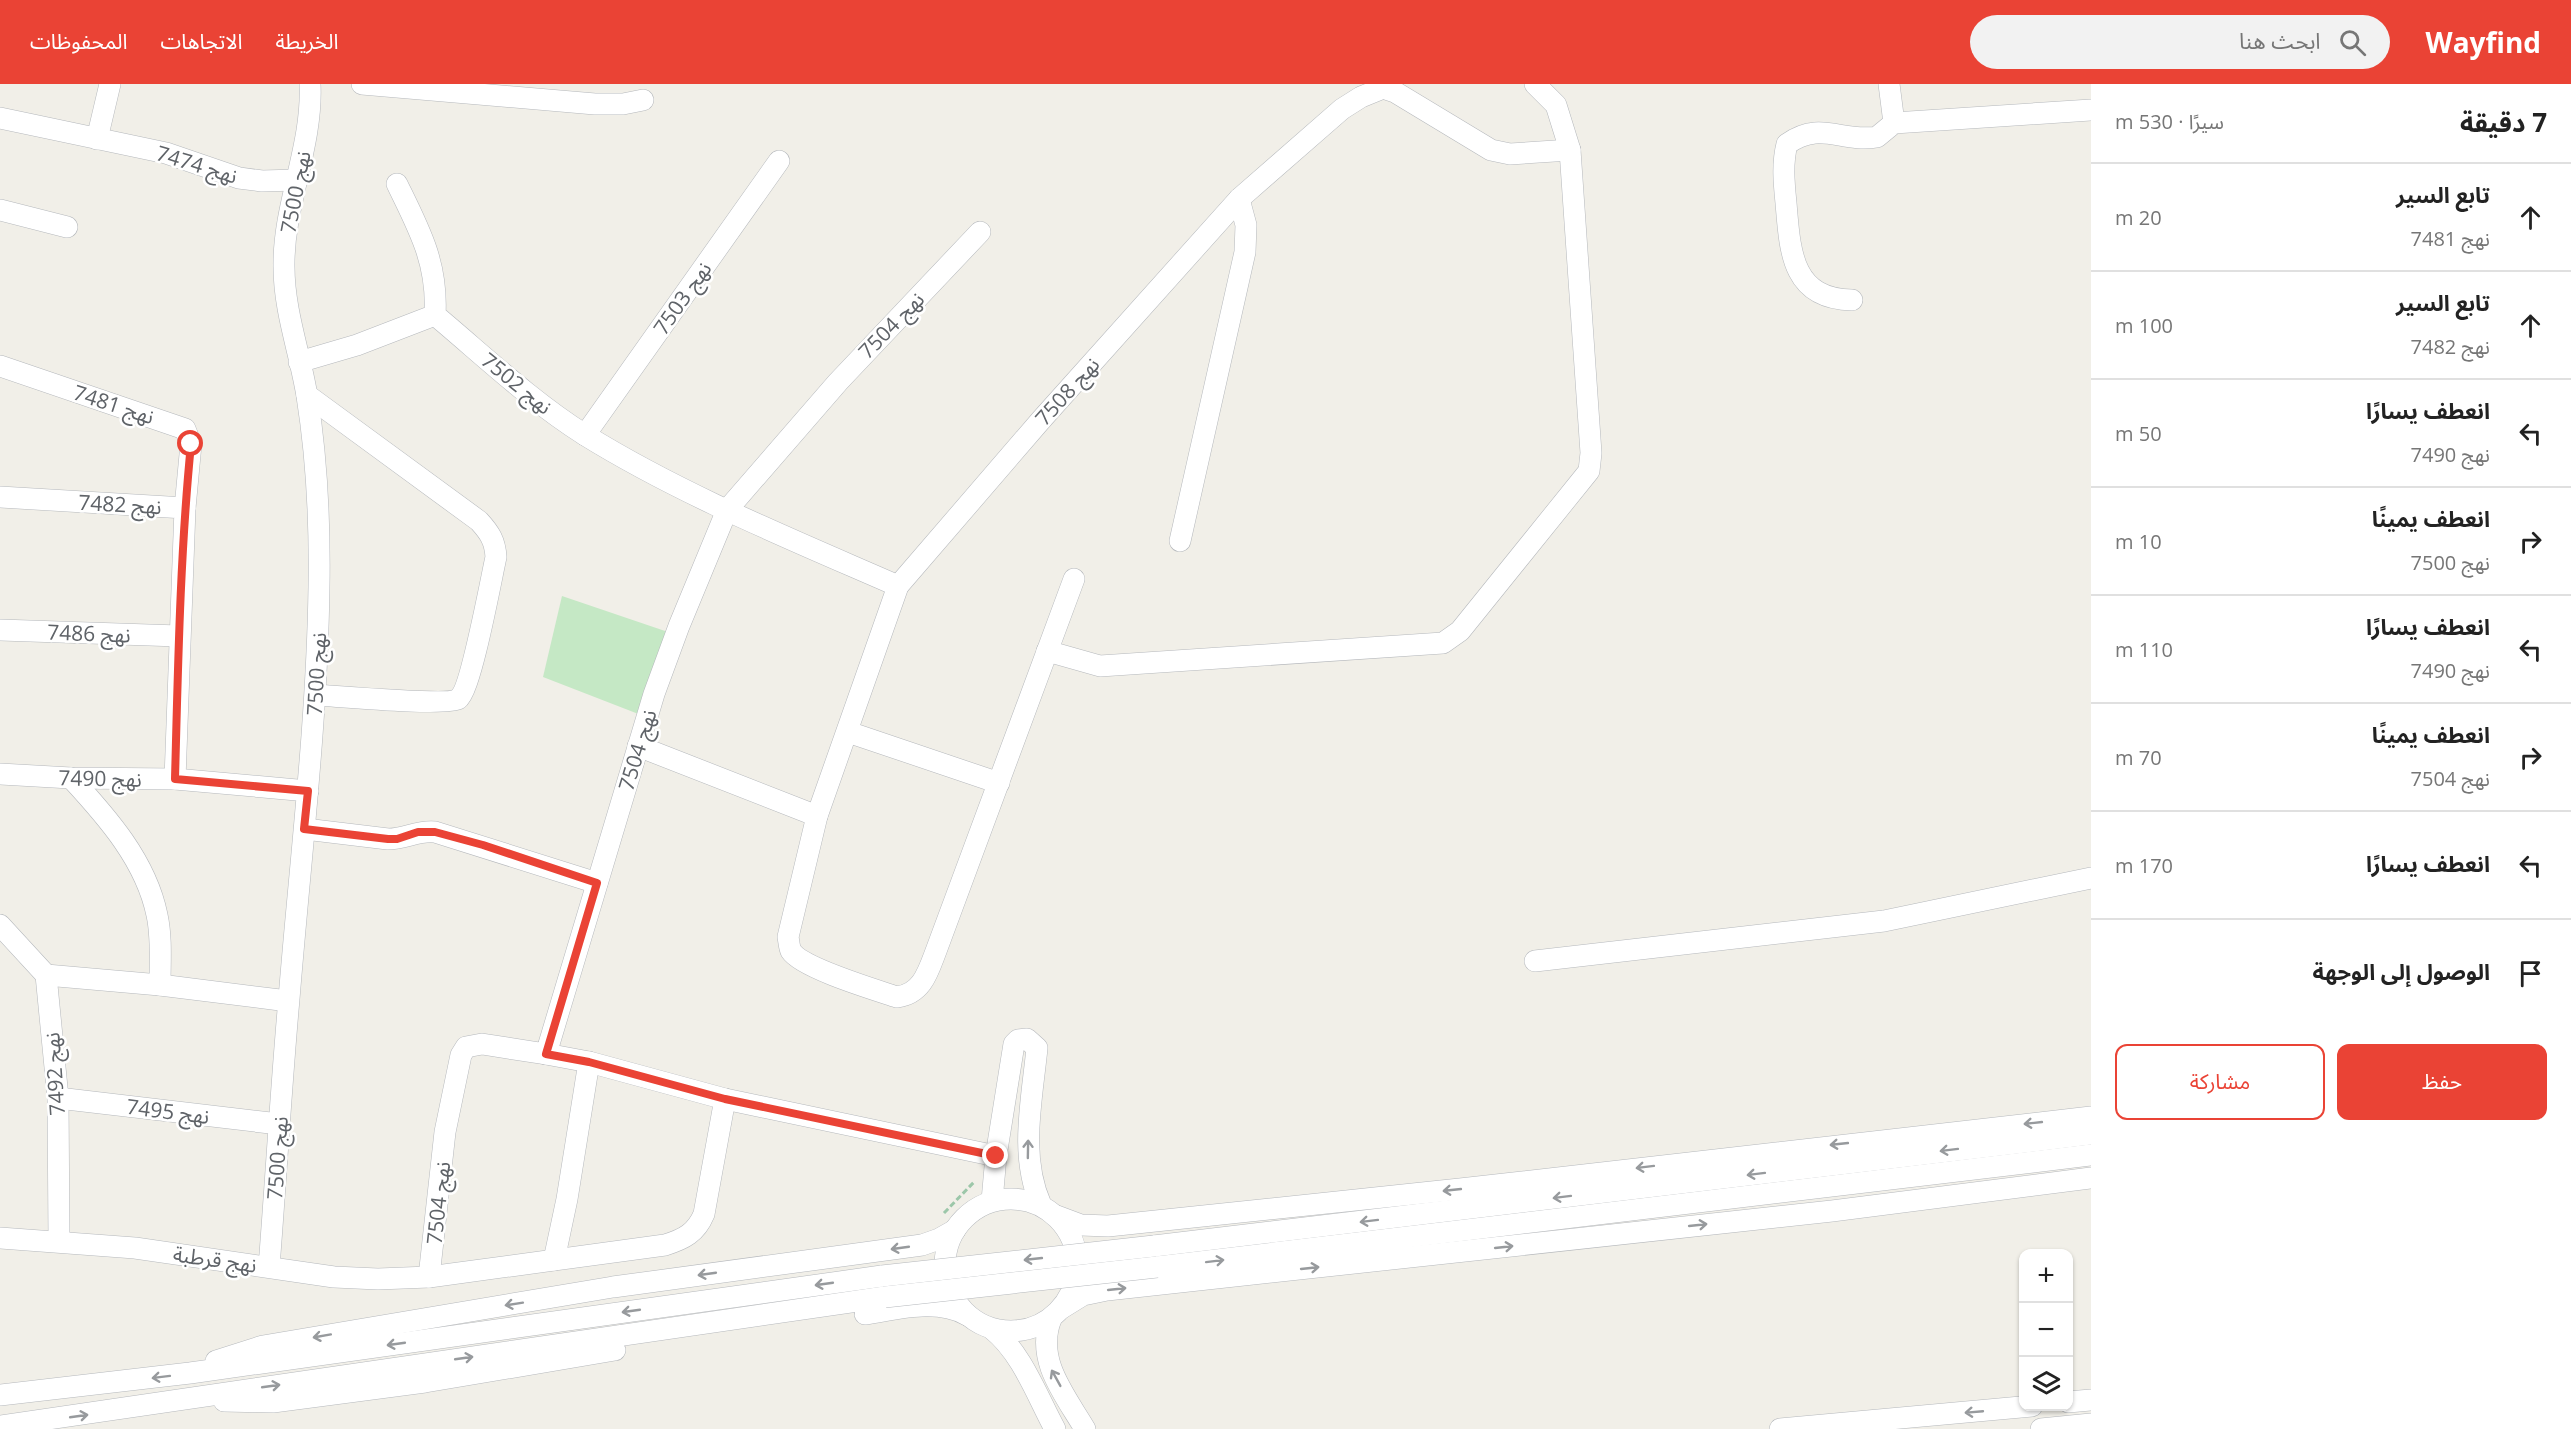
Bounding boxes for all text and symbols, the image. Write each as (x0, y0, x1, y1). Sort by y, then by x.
search box (1970, 15, 2390, 69)
text: Wayfind (2426, 23, 2541, 61)
text: ابحث هنا (2239, 25, 2321, 55)
icon: search (2336, 26, 2369, 59)
text: المحفوظات (30, 27, 127, 55)
text: الاتجاهات (160, 27, 242, 55)
text: الخريطة (275, 27, 338, 55)
text: 7 دقيقة (2460, 104, 2547, 140)
text: سيرًا · 530 m (2115, 108, 2224, 135)
street label: نهج 7474 (152, 138, 241, 191)
street label: نهج 7500 (273, 148, 319, 236)
text: تابع السير (2396, 179, 2490, 209)
icon: ahead (2514, 201, 2547, 234)
text: 20 m (2115, 204, 2162, 231)
text: نهج 7481 (2411, 225, 2490, 252)
street label: نهج 7503 (647, 256, 719, 341)
street label: نهج 7504 (852, 285, 931, 366)
text: تابع السير (2396, 287, 2490, 317)
icon: ahead (2514, 309, 2547, 342)
text: 100 m (2115, 312, 2173, 339)
text: نهج 7482 (2411, 333, 2490, 360)
street label: نهج 7502 (475, 346, 558, 422)
street label: نهج 7508 (1029, 351, 1107, 433)
street label: نهج 7481 (69, 378, 158, 432)
text: انعطف يسارًا (2366, 395, 2490, 425)
icon: left (2514, 417, 2547, 450)
text: 50 m (2115, 420, 2162, 447)
route start (177, 430, 203, 456)
text: نهج 7490 (2411, 441, 2490, 468)
street label: نهج 7482 (78, 488, 162, 522)
text: انعطف يمينًا (2372, 503, 2490, 533)
icon: right (2514, 525, 2547, 558)
text: 10 m (2115, 528, 2162, 555)
text: نهج 7500 (2411, 549, 2490, 576)
text: انعطف يسارًا (2366, 611, 2490, 641)
street label: نهج 7486 (47, 618, 131, 650)
street label: نهج 7500 (300, 632, 334, 716)
icon: left (2514, 633, 2547, 666)
text: 110 m (2115, 636, 2173, 663)
text: نهج 7490 (2411, 657, 2490, 684)
street label: نهج 7504 (611, 706, 664, 795)
text: انعطف يمينًا (2372, 719, 2490, 749)
icon: right (2514, 741, 2547, 774)
text: 70 m (2115, 744, 2162, 771)
street label: نهج 7490 (58, 763, 142, 795)
text: نهج 7504 (2411, 765, 2490, 792)
text: انعطف يسارًا (2366, 848, 2490, 878)
icon: left (2514, 849, 2547, 882)
text: 170 m (2115, 852, 2173, 879)
text: الوصول إلى الوجهة (2312, 956, 2490, 986)
icon: arrive (2514, 957, 2547, 990)
street label: نهج 7492 (37, 1031, 73, 1117)
button: مشاركة (2115, 1044, 2325, 1120)
button: حفظ (2337, 1044, 2547, 1120)
street label: نهج 7495 (125, 1092, 211, 1132)
street label: نهج 7500 (260, 1115, 296, 1201)
one-way arrow (2023, 1118, 2043, 1129)
one-way arrow (1023, 1139, 1034, 1159)
one-way arrow (1830, 1139, 1849, 1150)
route end (982, 1142, 1008, 1168)
one-way arrow (1940, 1145, 1960, 1156)
street label: نهج 7504 (420, 1160, 458, 1246)
one-way arrow (1636, 1162, 1656, 1173)
one-way arrow (1746, 1169, 1766, 1180)
one-way arrow (1442, 1185, 1462, 1196)
one-way arrow (1553, 1192, 1573, 1203)
one-way arrow (1359, 1215, 1379, 1226)
one-way arrow (1688, 1220, 1708, 1231)
street label: نهج قرطبة (171, 1239, 259, 1281)
one-way arrow (1494, 1241, 1514, 1252)
one-way arrow (891, 1243, 911, 1254)
map controls (2019, 1249, 2073, 1411)
button: + (2019, 1249, 2073, 1303)
one-way arrow (1024, 1254, 1044, 1265)
one-way arrow (1205, 1255, 1224, 1266)
one-way arrow (1300, 1262, 1320, 1273)
one-way arrow (698, 1269, 718, 1280)
one-way arrow (815, 1279, 834, 1290)
one-way arrow (1106, 1283, 1126, 1294)
one-way arrow (505, 1298, 525, 1309)
button: − (2019, 1303, 2073, 1357)
one-way arrow (621, 1306, 641, 1317)
one-way arrow (313, 1331, 333, 1342)
one-way arrow (387, 1339, 407, 1350)
one-way arrow (454, 1352, 474, 1363)
button: layers (2019, 1357, 2073, 1411)
one-way arrow (1050, 1370, 1062, 1387)
one-way arrow (152, 1372, 172, 1383)
one-way arrow (261, 1380, 281, 1391)
one-way arrow (1965, 1407, 1985, 1418)
one-way arrow (68, 1410, 88, 1421)

